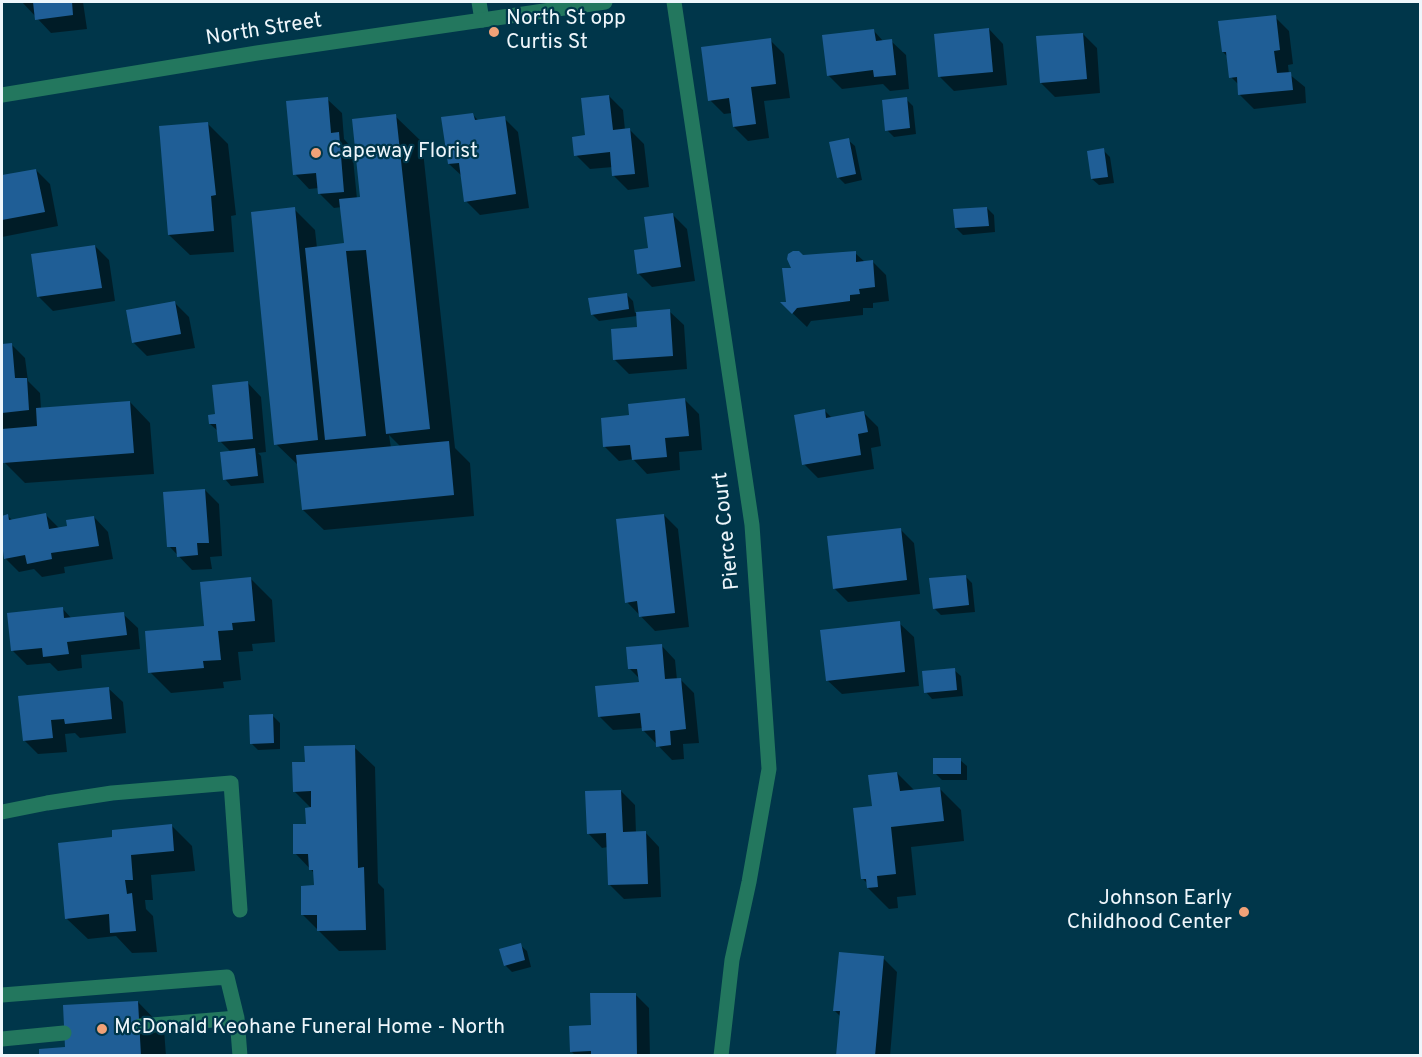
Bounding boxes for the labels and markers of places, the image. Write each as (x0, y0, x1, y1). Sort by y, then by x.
place label: North St opp Curtis St (506, 7, 626, 57)
marker: North St opp Curtis St (487, 25, 501, 39)
place label: Capeway Florist (328, 140, 478, 166)
marker: Capeway Florist (309, 146, 323, 160)
place label: Johnson Early Childhood Center (1067, 887, 1232, 937)
marker: Johnson Early Childhood Center (1237, 905, 1251, 919)
place label: McDonald Keohane Funeral Home - North (114, 1016, 505, 1042)
marker: McDonald Keohane Funeral Home - North (95, 1022, 109, 1036)

